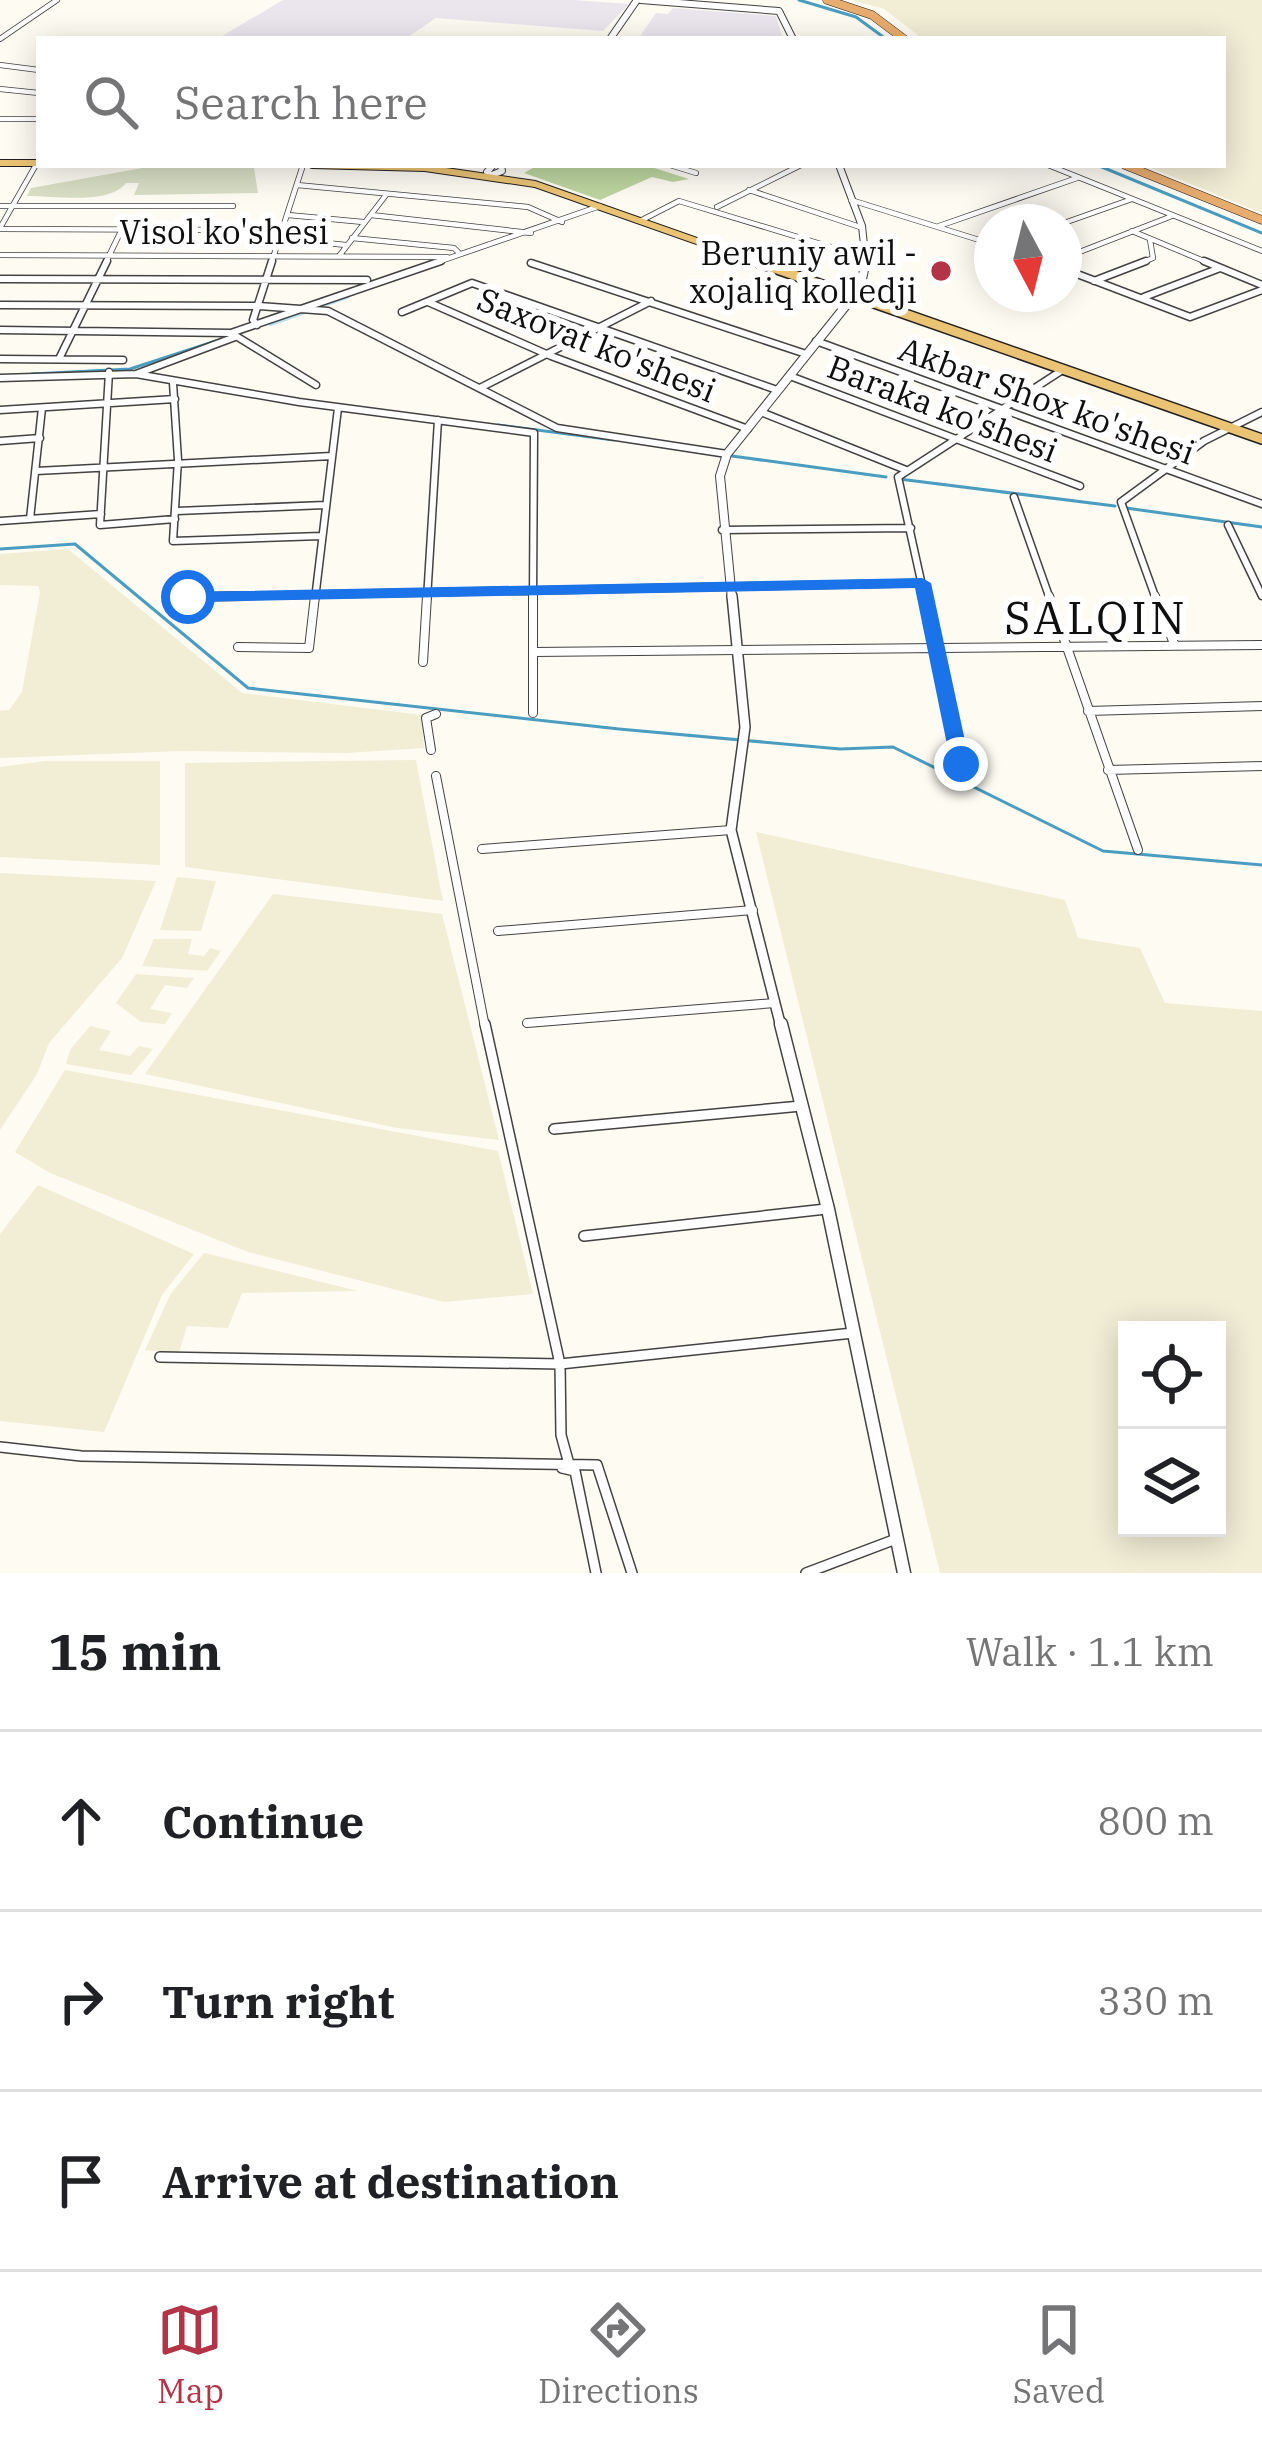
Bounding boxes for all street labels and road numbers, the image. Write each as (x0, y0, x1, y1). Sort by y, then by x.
street label: Visol ko'shesi (119, 210, 329, 253)
street label: Saxovat ko'shesi (471, 277, 723, 411)
street label: Akbar Shox ko'shesi (893, 326, 1201, 474)
street label: Baraka ko'shesi (822, 344, 1064, 472)

